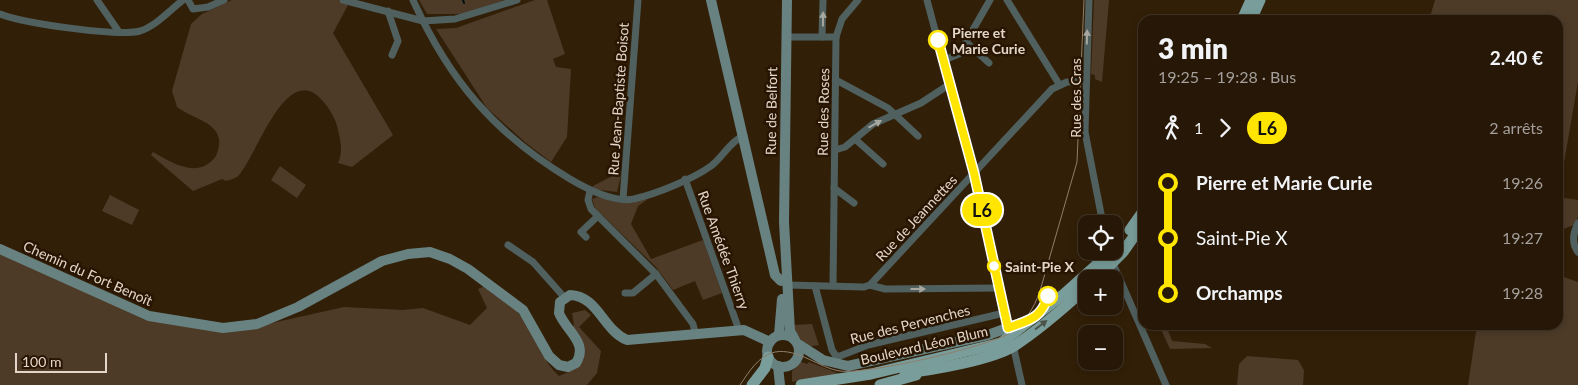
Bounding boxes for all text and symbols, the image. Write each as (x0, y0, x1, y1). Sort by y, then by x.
one-way arrow (819, 10, 827, 26)
street label: Rue Jean-Baptiste Boisot (604, 22, 632, 176)
place label: Pierre et Marie Curie (952, 24, 1026, 57)
one-way arrow (1083, 28, 1091, 44)
marker: Pierre et Marie Curie (928, 30, 948, 50)
text: 3 min (1158, 31, 1228, 65)
text: 2.40 € (1490, 46, 1543, 69)
street label: Rue des Cras (1067, 58, 1084, 138)
street label: Rue de Belfort (762, 67, 780, 155)
text: 19:25 – 19:28 · Bus (1158, 67, 1296, 86)
street label: Rue des Roses (814, 68, 832, 156)
icon: walk (1158, 114, 1186, 142)
icon: forward (1211, 114, 1239, 142)
text: L6 (1257, 117, 1277, 139)
text: 1 (1194, 118, 1203, 137)
text: 2 arrêts (1489, 118, 1543, 137)
one-way arrow (867, 120, 882, 128)
street label: Rue de Jeannettes (872, 171, 960, 265)
text: Pierre et Marie Curie (1196, 171, 1372, 194)
text: 19:26 (1502, 173, 1543, 192)
street label: Rue Amédée Thierry (695, 188, 754, 312)
line badge: L6 (960, 194, 1004, 226)
text: L6 (972, 199, 992, 221)
map controls (1078, 215, 1123, 370)
button: locate (1078, 215, 1123, 260)
text: Saint-Pie X (1196, 226, 1288, 249)
text: 19:27 (1502, 228, 1543, 247)
street label: Chemin du Fort Benoît (21, 237, 155, 309)
place label: Saint-Pie X (1005, 258, 1075, 275)
marker: Saint-Pie X (987, 259, 1001, 273)
button: + (1078, 270, 1123, 315)
text: Orchamps (1196, 281, 1283, 304)
text: 19:28 (1502, 283, 1543, 302)
one-way arrow (910, 286, 926, 294)
unlabelled marker (1038, 286, 1058, 306)
street label: Rue des Pervenches (848, 301, 972, 347)
one-way arrow (1034, 319, 1047, 330)
street label: Boulevard Léon Blum (859, 322, 989, 368)
button: − (1078, 325, 1123, 370)
scale bar (15, 350, 108, 373)
text: 100 m (22, 353, 61, 370)

